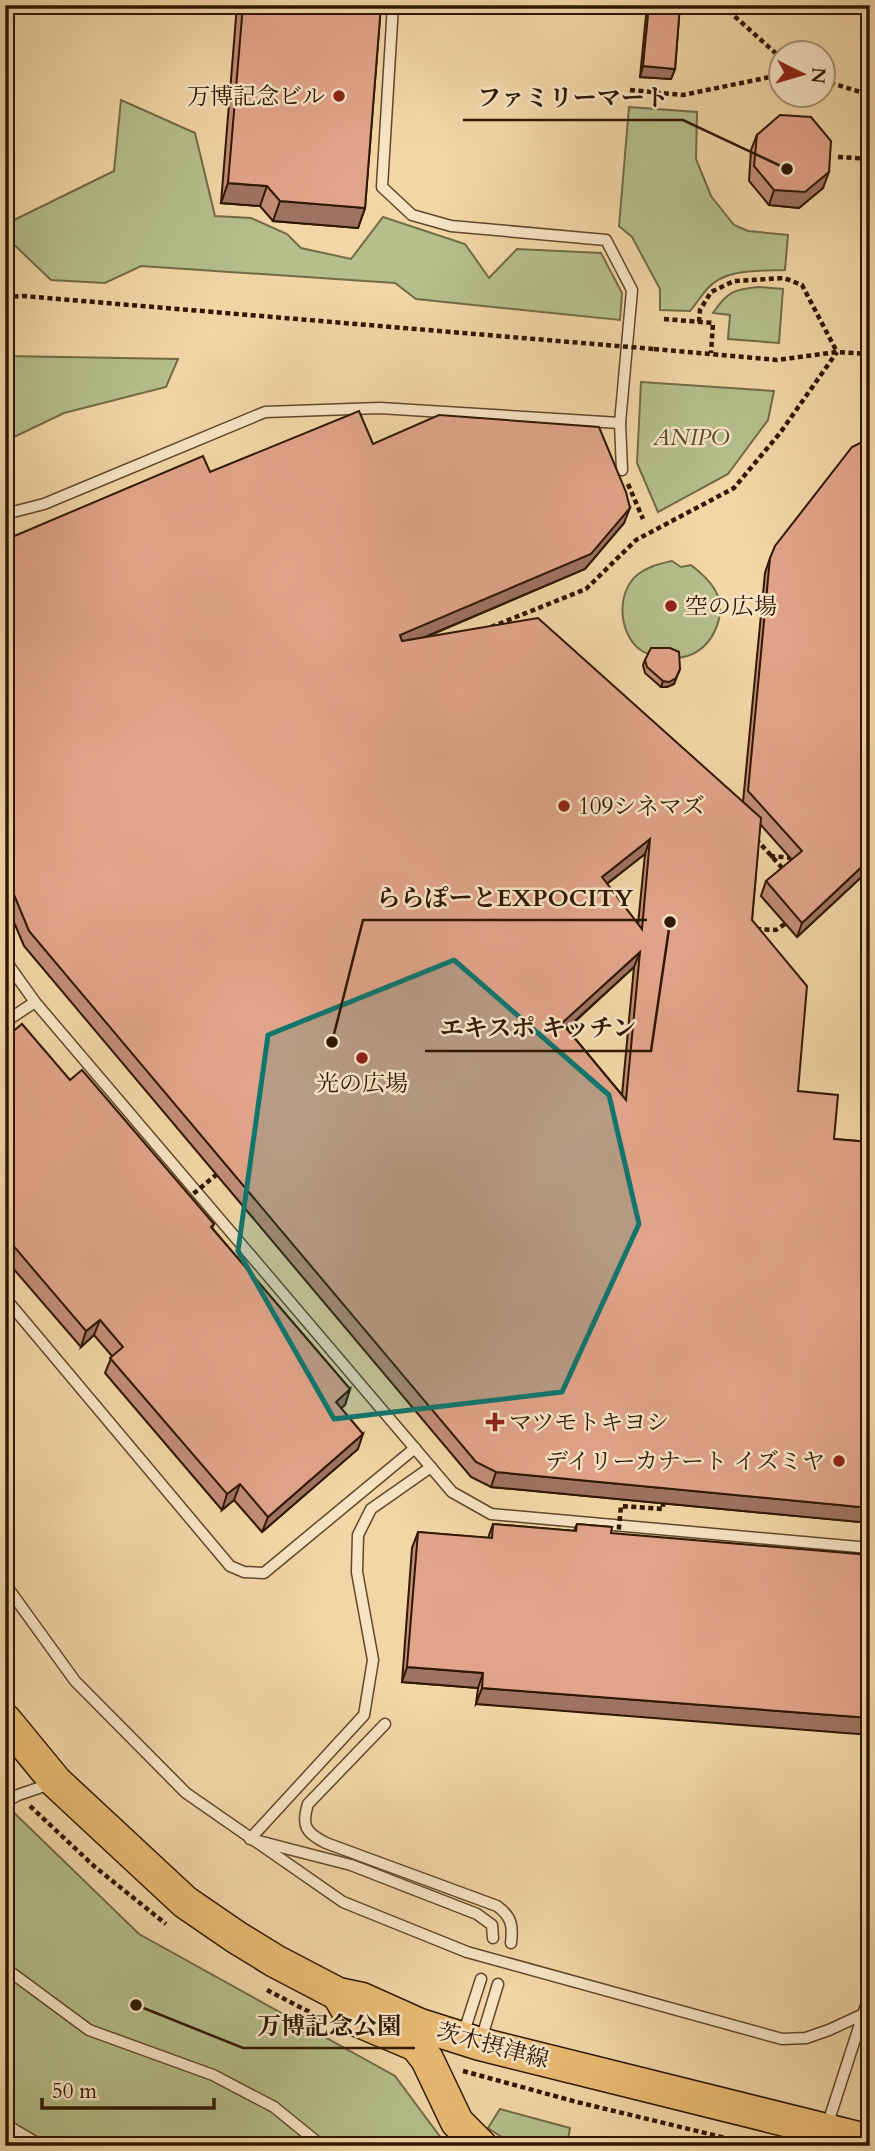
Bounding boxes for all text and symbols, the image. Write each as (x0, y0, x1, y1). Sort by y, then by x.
north arrow (766, 38, 836, 108)
text: N (804, 66, 832, 85)
callout: ファミリーマート (463, 75, 683, 120)
place label: 万博記念ビル (187, 81, 325, 112)
text: ファミリーマート (477, 82, 669, 115)
marker: 万博記念ビル (331, 88, 347, 104)
park label: ANIPO (652, 422, 730, 453)
place label: 空の広場 (685, 591, 777, 622)
marker: 空の広場 (663, 598, 679, 614)
place label: 109シネマズ (578, 791, 705, 822)
marker: 109シネマズ (556, 798, 572, 814)
callout: ららぽーとEXPOCITY (363, 875, 647, 920)
text: ららぽーとEXPOCITY (377, 882, 634, 915)
callout: エキスポ キッチン (425, 1006, 651, 1051)
text: エキスポ キッチン (440, 1012, 636, 1045)
marker: 光の広場 (354, 1050, 370, 1066)
place label: 光の広場 (316, 1068, 408, 1099)
place label: マツモトキヨシ (509, 1407, 669, 1438)
marker: マツモトキヨシ (487, 1414, 503, 1430)
place label: デイリーカナート イズミヤ (545, 1446, 825, 1477)
marker: デイリーカナート イズミヤ (831, 1453, 847, 1469)
callout: 万博記念公園 (243, 2003, 415, 2048)
text: 万博記念公園 (257, 2010, 401, 2043)
street label: 茨木摂津線 (433, 2016, 552, 2075)
scale bar (42, 2067, 214, 2111)
text: 50 m (52, 2077, 97, 2106)

